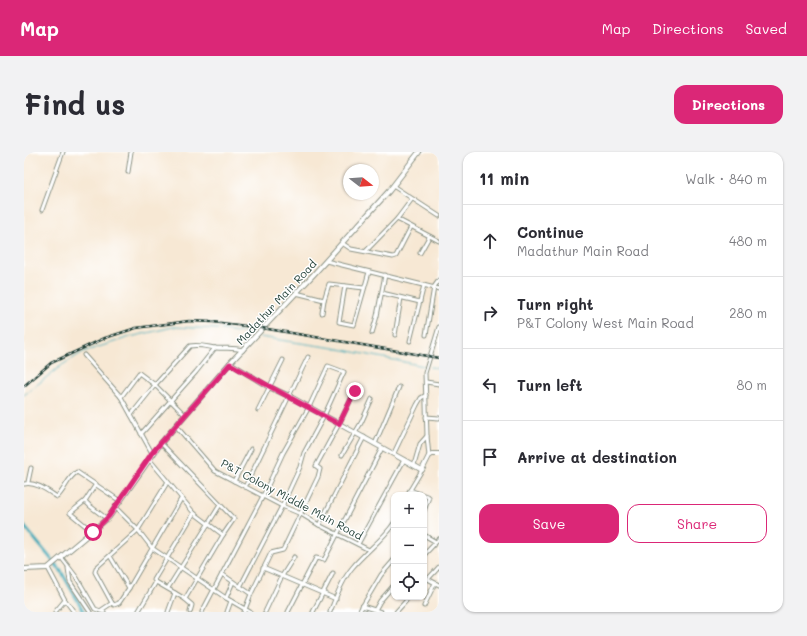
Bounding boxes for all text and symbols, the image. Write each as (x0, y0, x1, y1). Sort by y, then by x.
text: Map (20, 16, 59, 41)
text: Map (602, 19, 630, 38)
text: Directions (652, 19, 723, 38)
text: Saved (745, 19, 787, 38)
button: Directions (674, 85, 783, 124)
text: Find us (24, 86, 125, 122)
north arrow (343, 164, 379, 200)
text: 11 min (479, 167, 529, 189)
text: Walk · 840 m (685, 170, 767, 187)
text: Continue (517, 222, 584, 242)
icon: ahead (479, 230, 501, 252)
text: 480 m (729, 232, 767, 249)
text: Madathur Main Road (517, 242, 649, 259)
street label: Madathur Main Road (232, 256, 320, 348)
text: Turn right (517, 294, 594, 314)
icon: right (479, 302, 501, 324)
text: 280 m (729, 304, 767, 321)
text: P&T Colony West Main Road (517, 314, 694, 331)
icon: left (479, 374, 501, 396)
text: Turn left (517, 375, 582, 395)
text: 80 m (737, 376, 767, 393)
route end (346, 382, 364, 400)
icon: arrive (479, 446, 501, 468)
text: Arrive at destination (517, 447, 677, 467)
street label: P&T Colony Middle Main Road (219, 455, 366, 543)
map controls (391, 492, 427, 600)
button: + (391, 492, 427, 528)
button: Save (479, 504, 619, 543)
button: Share (627, 504, 767, 543)
route start (84, 523, 102, 541)
button: − (391, 528, 427, 564)
button: locate (391, 564, 427, 600)

